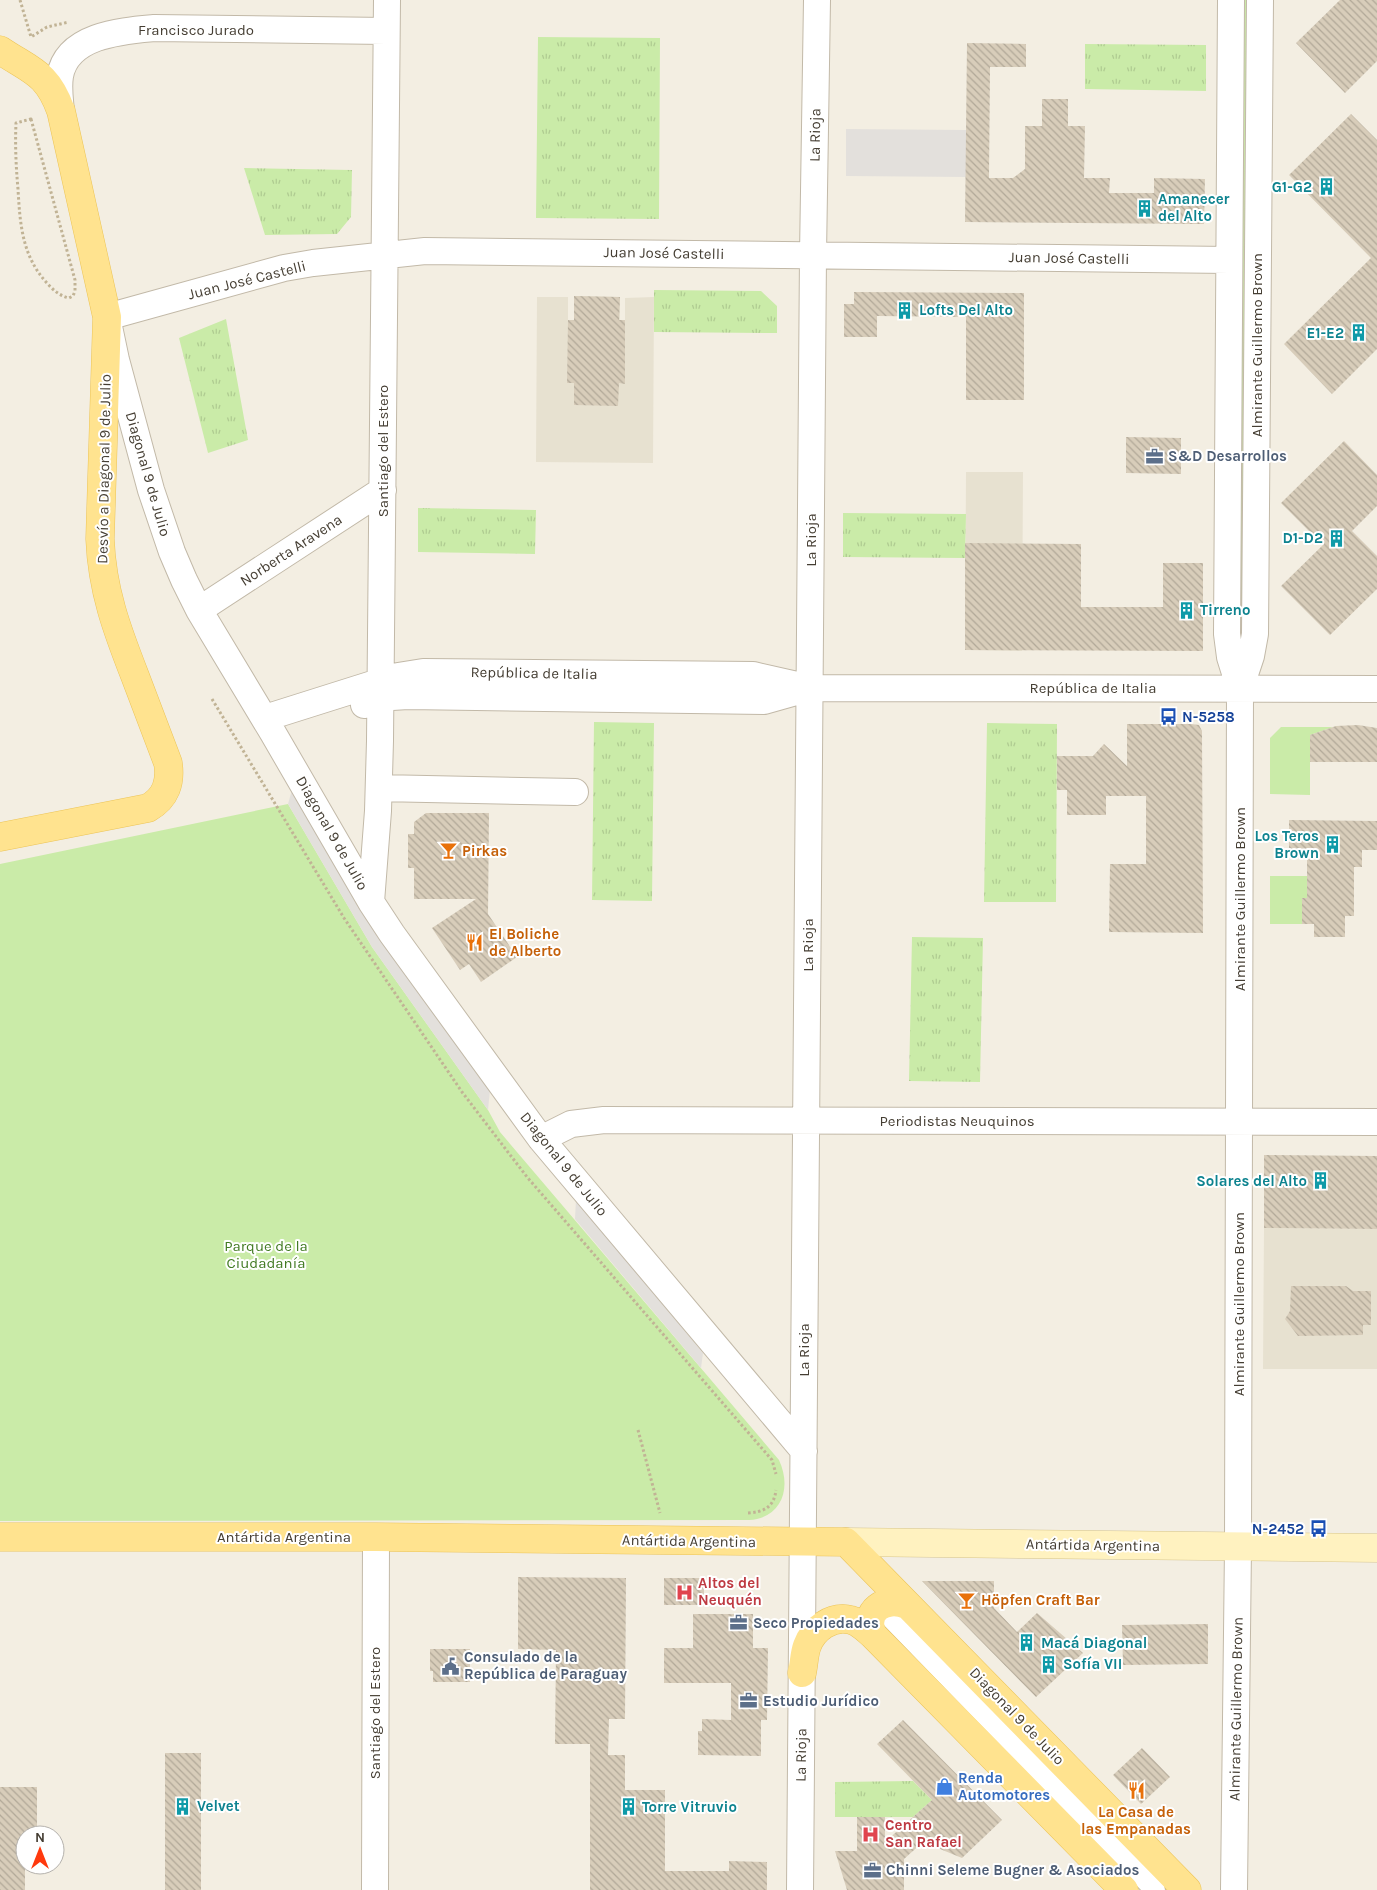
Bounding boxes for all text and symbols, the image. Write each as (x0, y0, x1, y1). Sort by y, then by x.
street label: Francisco Jurado (138, 21, 254, 39)
street label: La Rioja (806, 108, 824, 162)
building icon: G1-G2 (1316, 177, 1336, 197)
place label: G1-G2 (1272, 178, 1312, 196)
place label: Amanecer del Alto (1158, 190, 1230, 225)
building icon: Amanecer del Alto (1134, 198, 1154, 218)
street label: Juan José Castelli (603, 243, 725, 263)
street label: Juan José Castelli (1008, 248, 1130, 268)
street label: Almirante Guillermo Brown (1248, 253, 1266, 437)
street label: Juan José Castelli (186, 257, 308, 303)
building icon: Lofts Del Alto (895, 300, 915, 320)
place label: Lofts Del Alto (919, 301, 1013, 319)
building icon: E1-E2 (1348, 323, 1368, 343)
place label: E1-E2 (1306, 324, 1344, 342)
street label: Desvío a Diagonal 9 de Julio (93, 374, 115, 564)
street label: Santiago del Estero (374, 385, 392, 517)
street label: Diagonal 9 de Julio (122, 410, 174, 538)
office icon: S&D Desarrollos (1144, 446, 1164, 466)
place label: S&D Desarrollos (1168, 447, 1287, 465)
street label: Norberta Aravena (237, 510, 345, 590)
street label: La Rioja (802, 513, 820, 567)
building icon: D1-D2 (1327, 528, 1347, 548)
place label: D1-D2 (1282, 529, 1323, 547)
building icon: Tirreno (1176, 600, 1196, 620)
place label: Tirreno (1200, 601, 1250, 619)
street label: República de Italia (470, 663, 598, 683)
street label: República de Italia (1029, 679, 1157, 697)
bus stop icon: N-5258 (1158, 707, 1178, 727)
place label: N-5258 (1182, 708, 1235, 726)
street label: Diagonal 9 de Julio (292, 773, 372, 893)
street label: Almirante Guillermo Brown (1231, 807, 1249, 991)
place label: Los Teros Brown (1254, 827, 1319, 862)
building icon: Los Teros Brown (1323, 835, 1343, 855)
bar icon: Pirkas (438, 841, 458, 861)
place label: Pirkas (462, 842, 507, 860)
street label: La Rioja (799, 918, 817, 972)
place label: El Boliche de Alberto (489, 925, 561, 960)
restaurant icon: El Boliche de Alberto (465, 933, 485, 953)
street label: Diagonal 9 de Julio (516, 1108, 612, 1220)
street label: Periodistas Neuquinos (879, 1112, 1035, 1130)
building icon: Solares del Alto (1311, 1171, 1331, 1191)
place label: Solares del Alto (1196, 1172, 1307, 1190)
street label: Almirante Guillermo Brown (1230, 1212, 1248, 1396)
park label: Parque de la Ciudadanía (224, 1237, 308, 1272)
street label: La Rioja (795, 1323, 813, 1377)
bus stop icon: N-2452 (1308, 1519, 1328, 1539)
place label: N-2452 (1252, 1520, 1304, 1538)
street label: Antártida Argentina (217, 1528, 351, 1546)
street label: Antártida Argentina (622, 1531, 756, 1551)
street label: Antártida Argentina (1026, 1535, 1160, 1555)
place label: Altos del Neuquén (698, 1574, 762, 1609)
hospital icon: Altos del Neuquén (674, 1582, 694, 1602)
bar icon: Höpfen Craft Bar (957, 1590, 977, 1610)
place label: Höpfen Craft Bar (981, 1591, 1100, 1609)
office icon: Seco Propiedades (729, 1613, 749, 1633)
place label: Seco Propiedades (753, 1614, 879, 1632)
street label: Almirante Guillermo Brown (1225, 1617, 1247, 1801)
building icon: Macá Diagonal (1017, 1633, 1037, 1653)
place label: Macá Diagonal (1041, 1634, 1147, 1652)
street label: Santiago del Estero (366, 1647, 384, 1779)
place label: Consulado de la República de Paraguay (464, 1648, 627, 1683)
building icon: Sofía VII (1039, 1654, 1059, 1674)
place label: Sofía VII (1063, 1655, 1122, 1673)
public building icon: Consulado de la República de Paraguay (440, 1656, 460, 1676)
street label: Diagonal 9 de Julio (966, 1663, 1068, 1769)
office icon: Estudio Jurídico (739, 1691, 759, 1711)
place label: Estudio Jurídico (763, 1692, 879, 1710)
street label: La Rioja (792, 1728, 810, 1782)
place label: Renda Automotores (958, 1769, 1050, 1804)
shop icon: Renda Automotores (934, 1777, 954, 1797)
restaurant icon: La Casa de las Empanadas (1126, 1781, 1146, 1801)
building icon: Velvet (173, 1796, 193, 1816)
place label: Velvet (197, 1797, 240, 1815)
building icon: Torre Vitruvio (618, 1797, 638, 1817)
place label: Torre Vitruvio (642, 1798, 737, 1816)
place label: La Casa de las Empanadas (1081, 1803, 1191, 1838)
place label: Centro San Rafael (885, 1816, 962, 1851)
hospital icon: Centro San Rafael (861, 1824, 881, 1844)
north arrow (15, 1825, 65, 1875)
text: N (35, 1829, 45, 1846)
office icon: Chinni Seleme Bugner & Asociados (862, 1860, 882, 1880)
place label: Chinni Seleme Bugner & Asociados (886, 1861, 1139, 1879)

